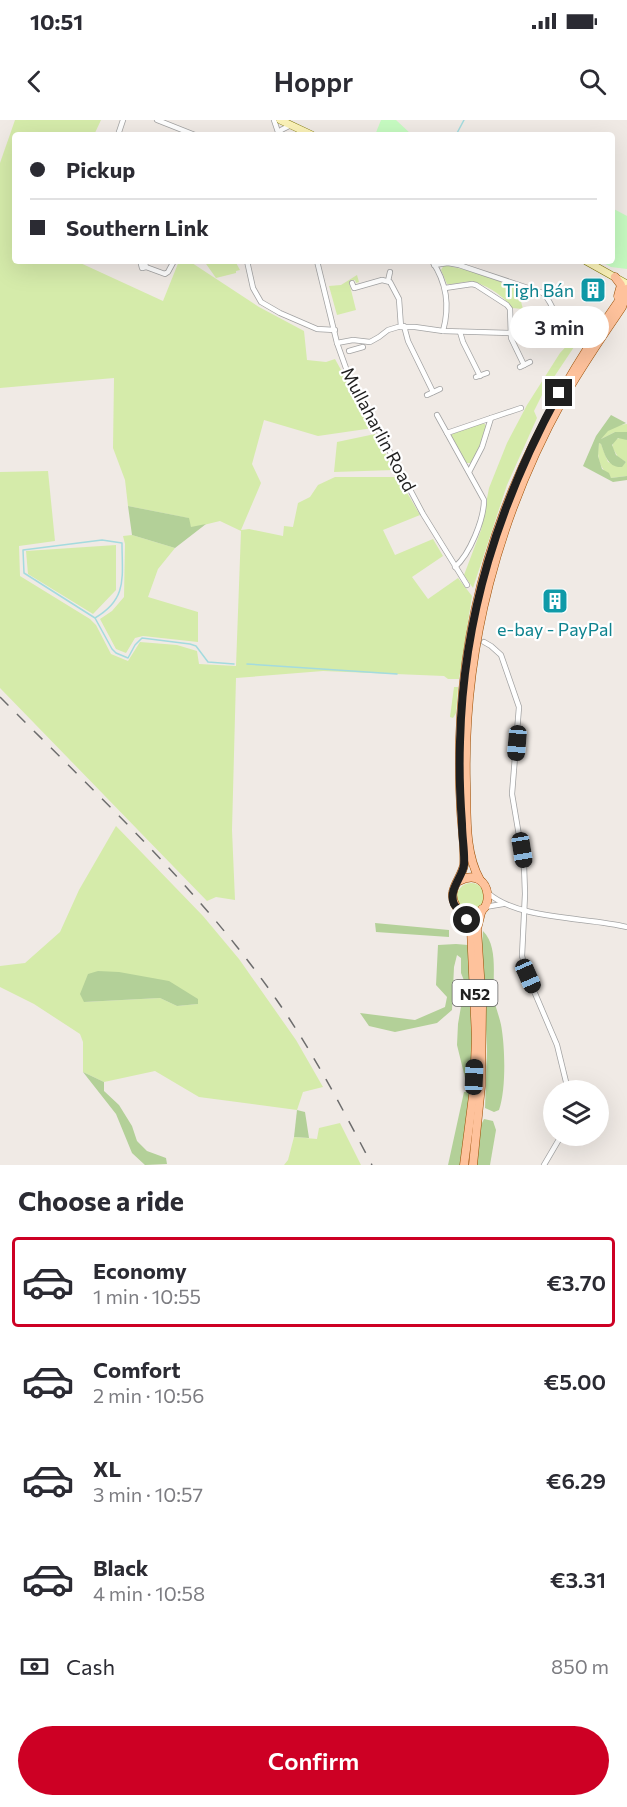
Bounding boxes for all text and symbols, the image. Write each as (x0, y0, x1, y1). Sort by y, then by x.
text: 10:51 (30, 8, 83, 35)
icon: back (18, 65, 51, 98)
text: Hoppr (274, 65, 353, 98)
icon: search (576, 65, 609, 98)
text: Pickup (66, 156, 135, 183)
text: Southern Link (66, 214, 209, 241)
building icon: Tigh Bán (578, 275, 608, 305)
place label: Tigh Bán (503, 279, 574, 301)
callout: 3 min (510, 306, 608, 348)
text: 3 min (535, 315, 584, 339)
street label: Mullaharlin Road (337, 363, 421, 495)
route end (545, 379, 572, 406)
building icon: e-bay - PayPal (540, 586, 570, 616)
place label: e-bay - PayPal (497, 618, 613, 640)
car (506, 724, 528, 762)
car (510, 831, 534, 869)
route start (453, 906, 480, 933)
car (512, 956, 544, 996)
road number: N52 (452, 980, 498, 1006)
car (464, 1059, 484, 1095)
map controls (543, 1080, 609, 1146)
button: layers (543, 1080, 609, 1146)
text: Choose a ride (18, 1184, 184, 1217)
icon: car (21, 1255, 75, 1309)
text: Economy (93, 1257, 187, 1284)
text: €3.70 (546, 1269, 606, 1296)
text: 1 min · 10:55 (93, 1284, 201, 1308)
icon: car (21, 1354, 75, 1408)
text: Comfort (93, 1356, 181, 1383)
text: €5.00 (544, 1368, 606, 1395)
text: 2 min · 10:56 (93, 1383, 204, 1407)
icon: car (21, 1453, 75, 1507)
text: XL (93, 1455, 121, 1482)
text: €6.29 (546, 1467, 606, 1494)
text: 3 min · 10:57 (93, 1482, 203, 1506)
icon: car (21, 1552, 75, 1606)
text: Black (93, 1554, 148, 1581)
text: €3.31 (550, 1566, 606, 1593)
text: 4 min · 10:58 (93, 1581, 205, 1605)
icon: cash (18, 1650, 51, 1683)
text: Cash (66, 1653, 115, 1680)
text: 850 m (551, 1654, 609, 1678)
button: Confirm (18, 1726, 609, 1795)

